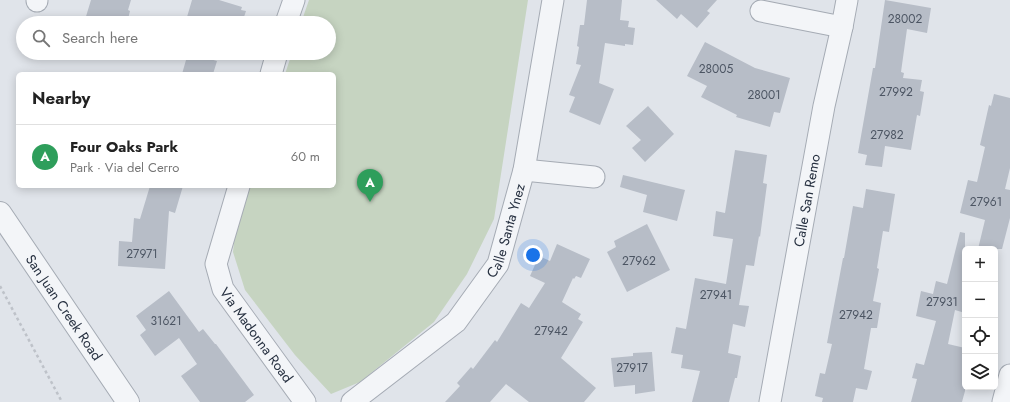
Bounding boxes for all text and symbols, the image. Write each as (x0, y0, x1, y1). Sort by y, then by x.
house number: 28002 (888, 10, 922, 28)
search box (16, 16, 336, 60)
icon: search (30, 27, 52, 49)
text: Search here (62, 27, 138, 49)
house number: 28005 (699, 60, 733, 78)
house number: 27992 (879, 83, 913, 101)
text: Nearby (32, 86, 90, 110)
house number: 28001 (747, 86, 781, 104)
house number: 27982 (870, 126, 904, 144)
text: Four Oaks Park (70, 136, 178, 158)
text: A (40, 147, 50, 166)
text: 60 m (291, 147, 320, 166)
street label: Calle San Remo (789, 152, 825, 248)
text: Park · Via del Cerro (70, 158, 179, 177)
pin: A (357, 169, 383, 202)
street label: Calle Santa Ynez (481, 181, 530, 282)
house number: 27961 (970, 193, 1002, 211)
house number: 27971 (126, 245, 158, 263)
your location (523, 245, 543, 265)
map controls (962, 246, 998, 390)
button: + (962, 246, 998, 282)
street label: San Juan Creek Road (21, 250, 107, 364)
house number: 27962 (622, 252, 656, 270)
button: − (962, 282, 998, 318)
street label: Via Madonna Road (215, 283, 298, 387)
house number: 27941 (700, 286, 732, 304)
house number: 27931 (926, 293, 958, 311)
house number: 27942 (839, 306, 873, 324)
house number: 31621 (150, 312, 182, 330)
button: locate (962, 318, 998, 354)
house number: 27942 (534, 322, 568, 340)
button: layers (962, 354, 998, 390)
house number: 27917 (616, 359, 649, 377)

